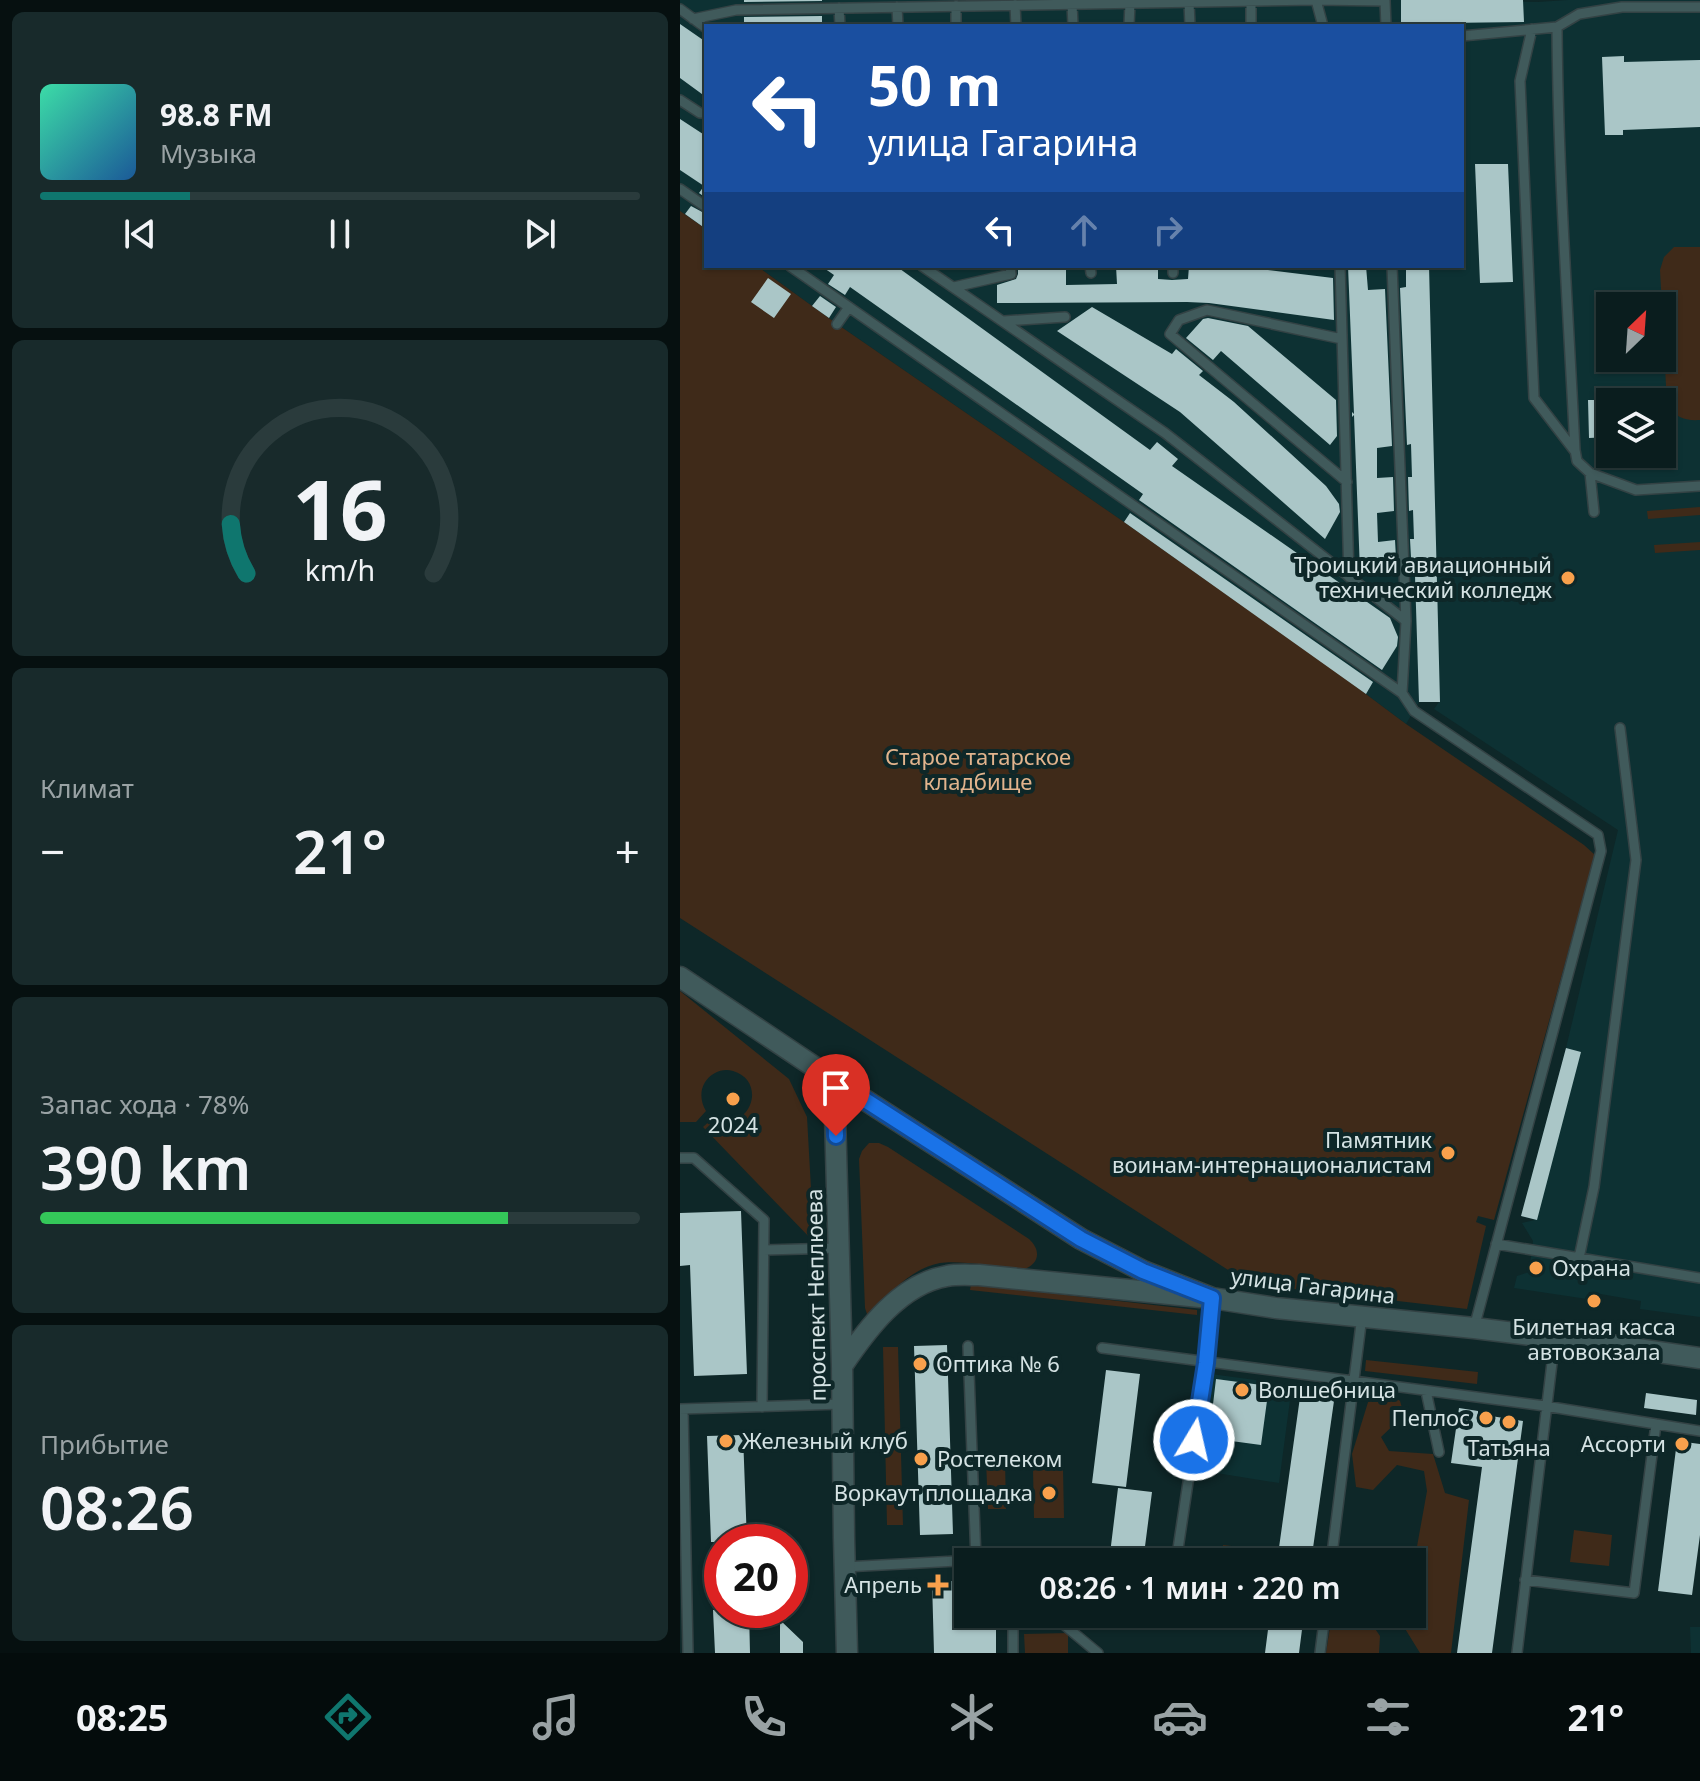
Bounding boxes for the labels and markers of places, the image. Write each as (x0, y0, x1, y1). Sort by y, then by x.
place label: Троицкий авиационный технический колледж (1294, 549, 1552, 604)
marker: Троицкий авиационный технический колледж (1559, 569, 1577, 587)
pin (802, 1054, 870, 1136)
marker: 2024 (724, 1090, 742, 1108)
place label: 2024 (708, 1109, 759, 1139)
place label: Памятник воинам-интернационалистам (1112, 1124, 1432, 1179)
marker: Памятник воинам-интернационалистам (1439, 1144, 1457, 1162)
place label: Охрана (1552, 1252, 1631, 1282)
marker: Охрана (1527, 1259, 1545, 1277)
marker: Билетная касса автовокзала (1585, 1292, 1603, 1310)
place label: Билетная касса автовокзала (1512, 1311, 1676, 1366)
place label: Оптика № 6 (936, 1348, 1060, 1378)
marker: Оптика № 6 (911, 1355, 929, 1373)
place label: Волшебница (1258, 1374, 1396, 1404)
marker: Волшебница (1233, 1381, 1251, 1399)
place label: Пеплос (1392, 1402, 1470, 1432)
marker: Пеплос (1477, 1409, 1495, 1427)
marker: Татьяна (1500, 1413, 1518, 1431)
place label: Железный клуб (742, 1425, 908, 1455)
place label: Ассорти (1581, 1428, 1666, 1458)
marker: Железный клуб (717, 1432, 735, 1450)
place label: Татьяна (1467, 1432, 1551, 1462)
marker: Ассорти (1673, 1435, 1691, 1453)
place label: Ростелеком (937, 1443, 1062, 1473)
marker: Ростелеком (912, 1450, 930, 1468)
place label: Воркаут площадка (834, 1477, 1033, 1507)
marker: Воркаут площадка (1040, 1484, 1058, 1502)
place label: Апрель (844, 1569, 922, 1599)
marker: Апрель (929, 1576, 947, 1594)

